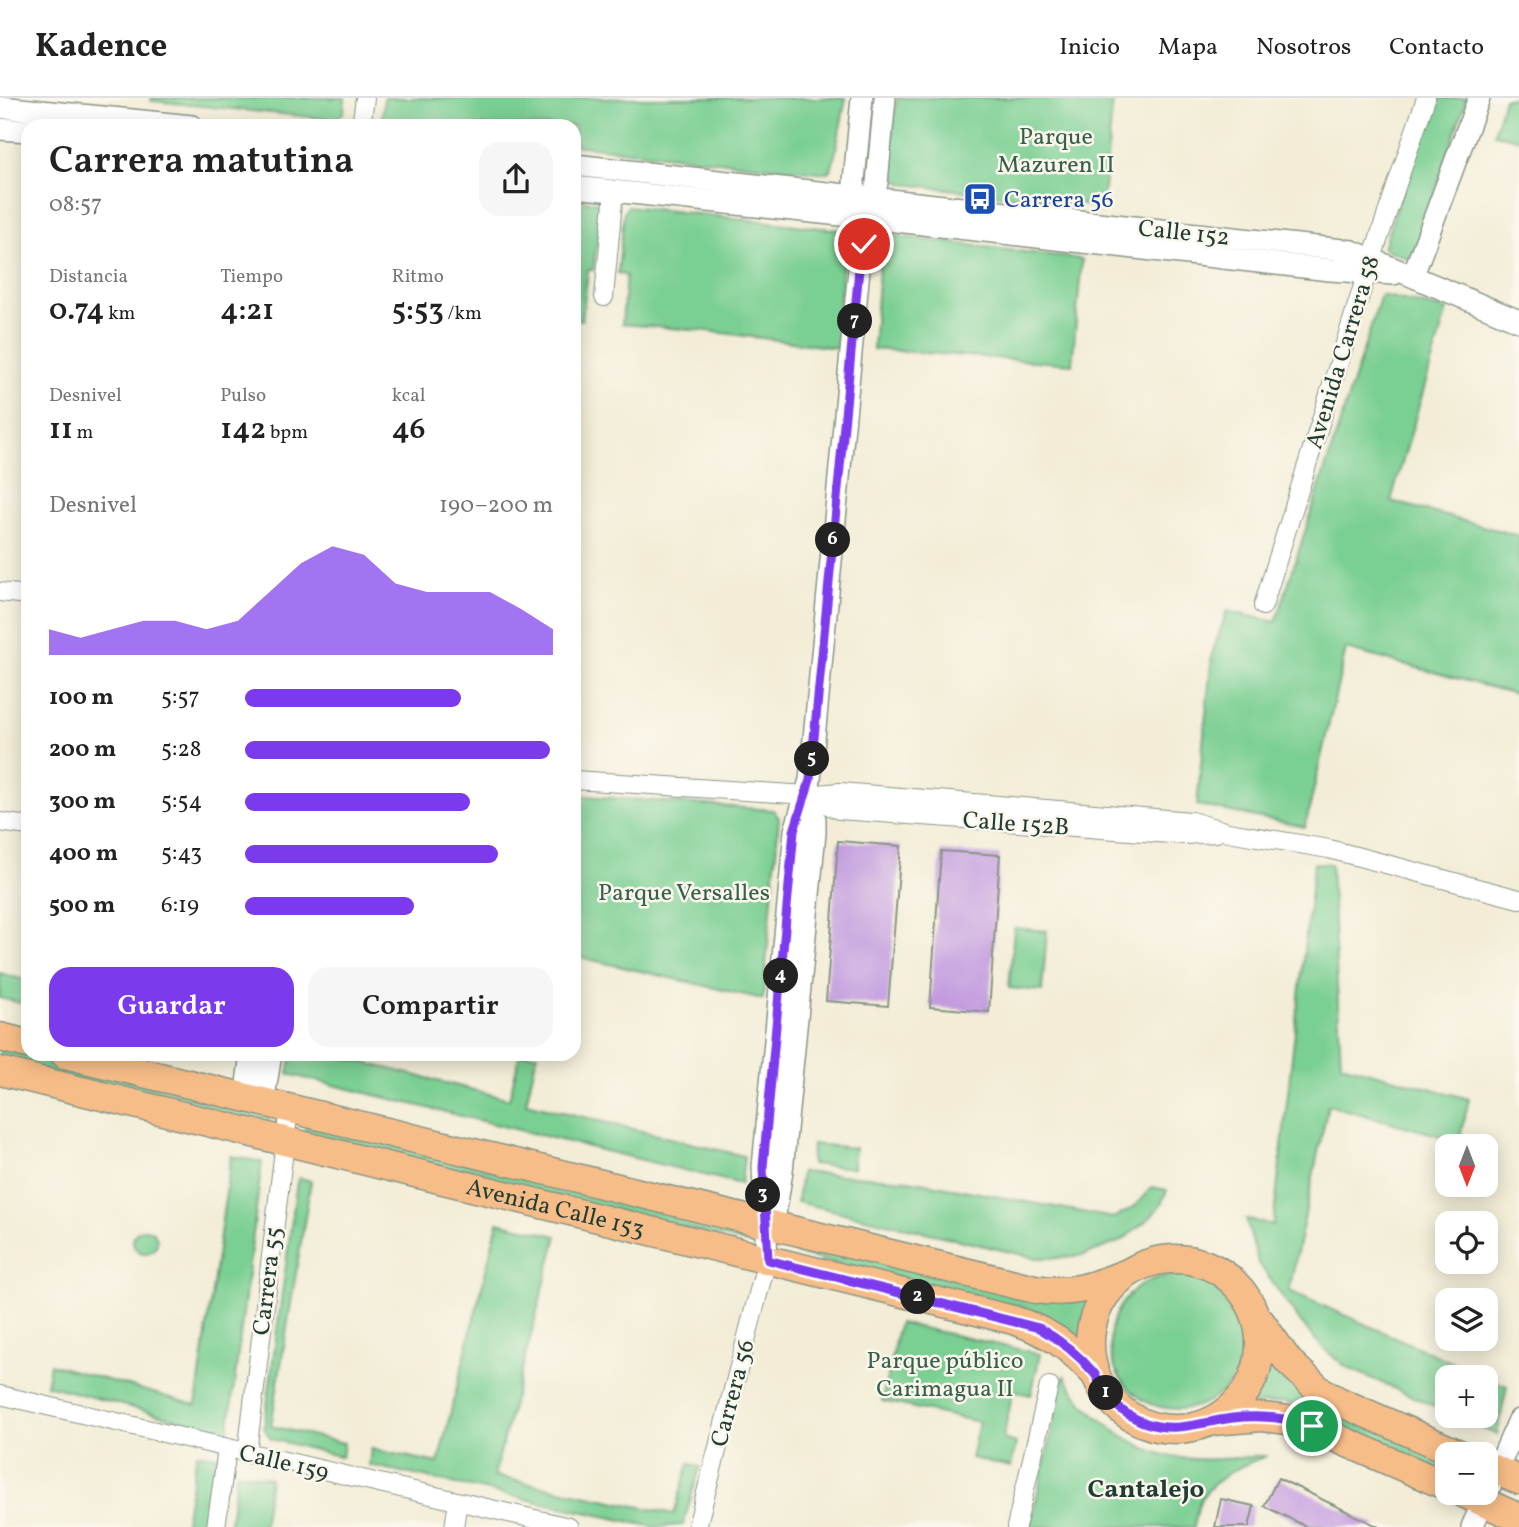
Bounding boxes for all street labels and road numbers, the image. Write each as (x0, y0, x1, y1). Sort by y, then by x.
street label: Calle 152 (1136, 212, 1231, 256)
street label: Avenida Carrera 58 (1298, 252, 1390, 454)
street label: Calle 152B (961, 804, 1070, 846)
street label: Avenida Calle 153 (462, 1171, 648, 1248)
street label: Carrera 55 (245, 1225, 293, 1337)
street label: Carrera 56 (703, 1336, 765, 1451)
street label: Calle 159 (235, 1437, 332, 1491)

